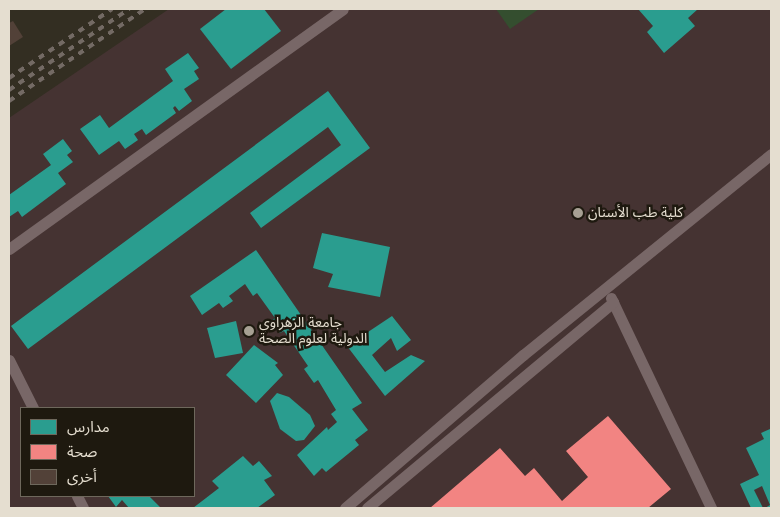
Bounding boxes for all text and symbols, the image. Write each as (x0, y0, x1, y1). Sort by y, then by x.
place label: كلية طب الأسنان (588, 205, 683, 221)
marker: كلية طب الأسنان (572, 207, 584, 219)
place label: جامعة الزهراوي الدولية لعلوم الصحة (259, 315, 367, 348)
marker: جامعة الزهراوي الدولية لعلوم الصحة (243, 325, 255, 337)
legend (20, 407, 195, 497)
text: مدارس (67, 418, 110, 436)
text: صحة (67, 443, 97, 461)
text: أخرى (67, 468, 97, 486)

